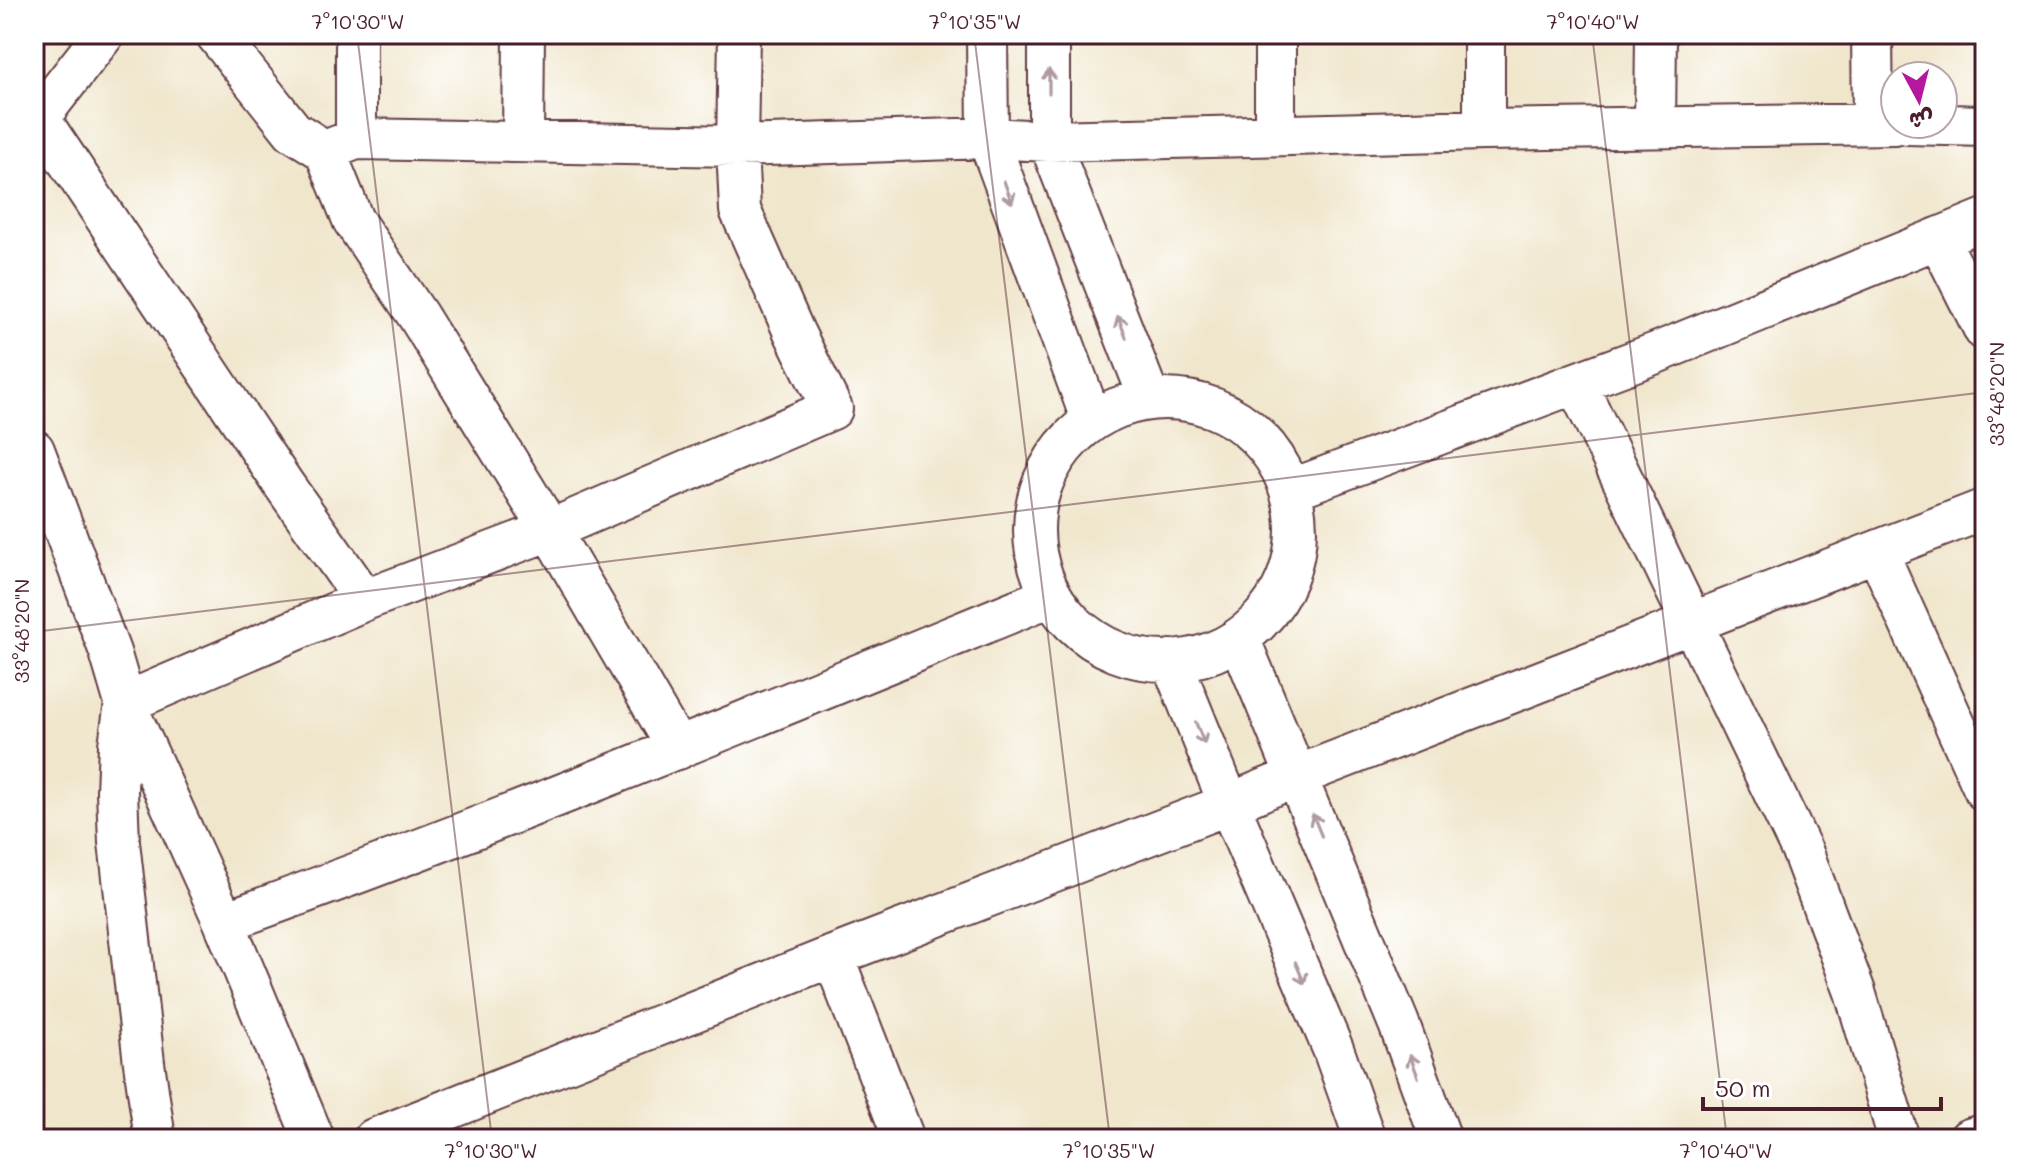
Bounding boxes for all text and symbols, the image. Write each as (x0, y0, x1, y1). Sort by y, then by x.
text: 7°10'30"W (311, 8, 405, 34)
text: 7°10'35"W (929, 8, 1021, 34)
text: 7°10'40"W (1546, 8, 1640, 34)
north arrow (1879, 60, 1959, 140)
one-way arrow (1041, 68, 1057, 95)
text: ش (1908, 104, 1935, 136)
one-way arrow (1002, 180, 1016, 204)
one-way arrow (1114, 315, 1128, 340)
text: 33°48'20"N (1983, 342, 2009, 446)
text: 33°48'20"N (8, 579, 34, 683)
one-way arrow (1194, 720, 1209, 745)
one-way arrow (1309, 813, 1324, 838)
one-way arrow (1294, 960, 1309, 984)
one-way arrow (1406, 1054, 1420, 1079)
scale bar (1703, 1061, 1941, 1111)
text: 50 m (1715, 1072, 1771, 1103)
text: 7°10'30"W (444, 1137, 538, 1163)
text: 7°10'35"W (1063, 1137, 1155, 1163)
text: 7°10'40"W (1679, 1137, 1773, 1163)

